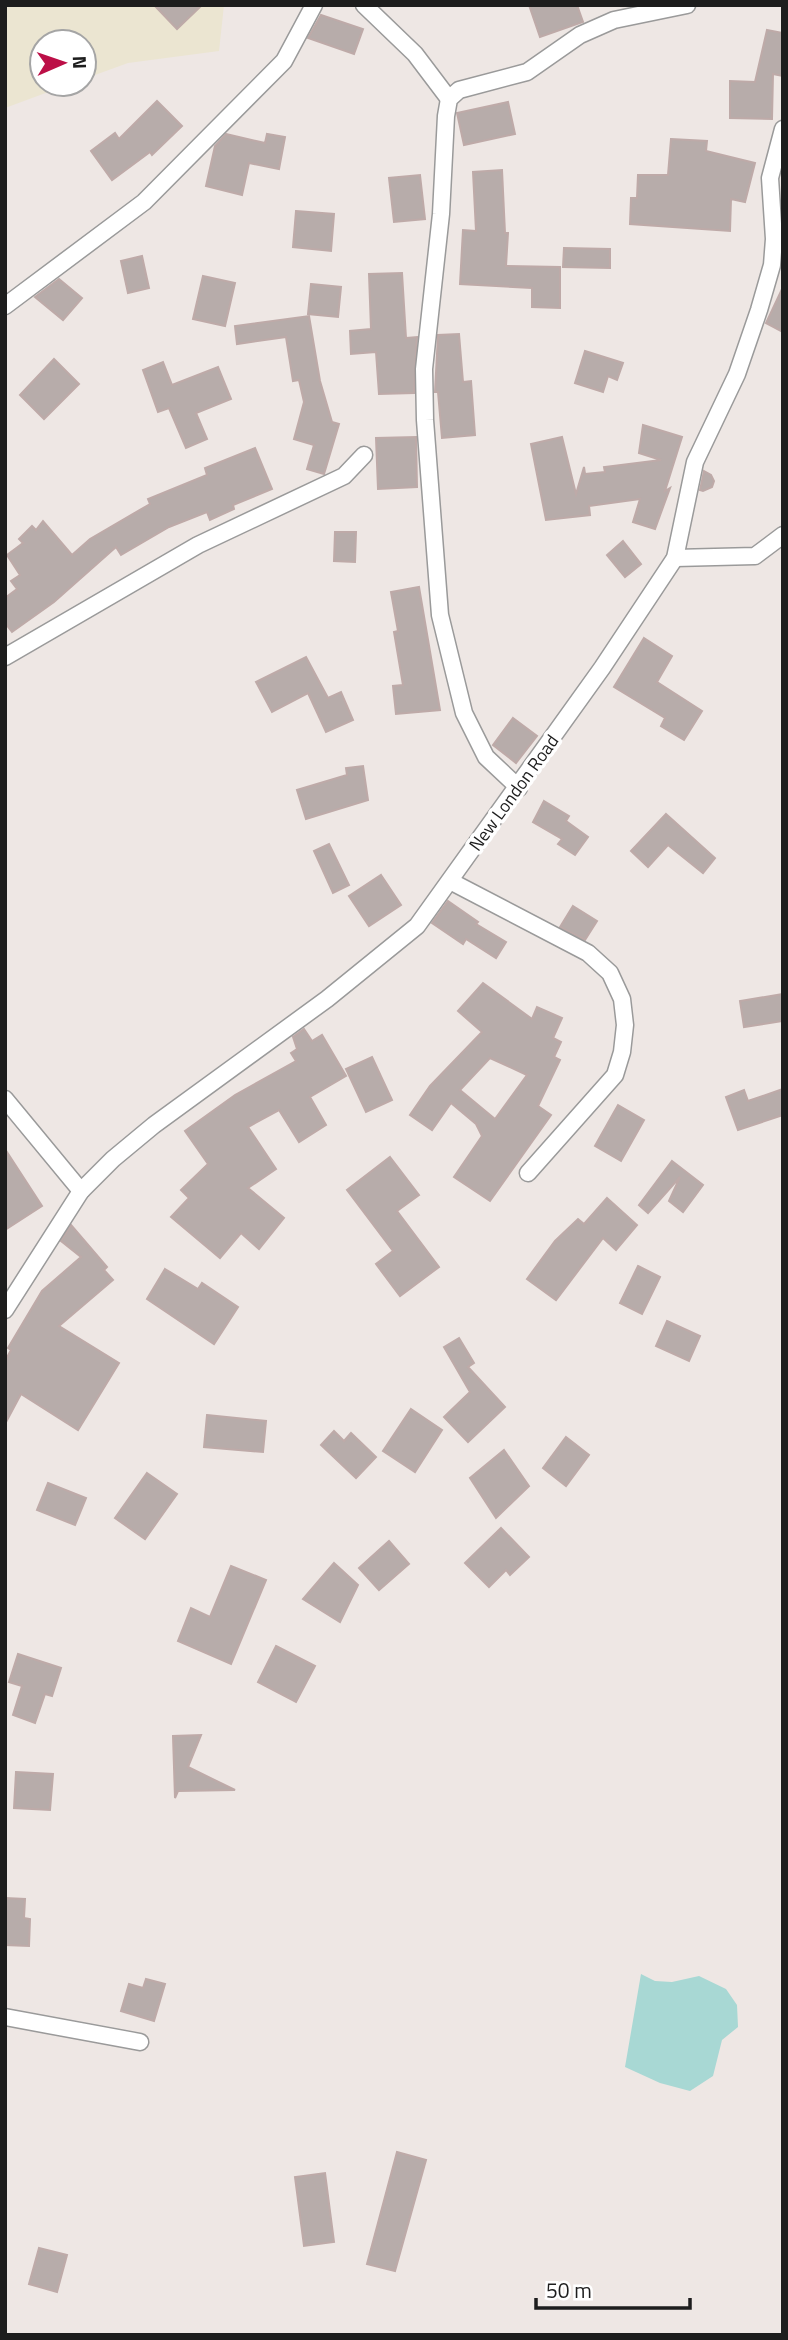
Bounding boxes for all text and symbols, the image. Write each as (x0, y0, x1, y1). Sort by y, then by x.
north arrow (28, 28, 98, 98)
text: N (66, 55, 95, 69)
street label: New London Road (462, 729, 565, 856)
scale bar (536, 2266, 690, 2310)
text: 50 m (546, 2274, 592, 2306)

